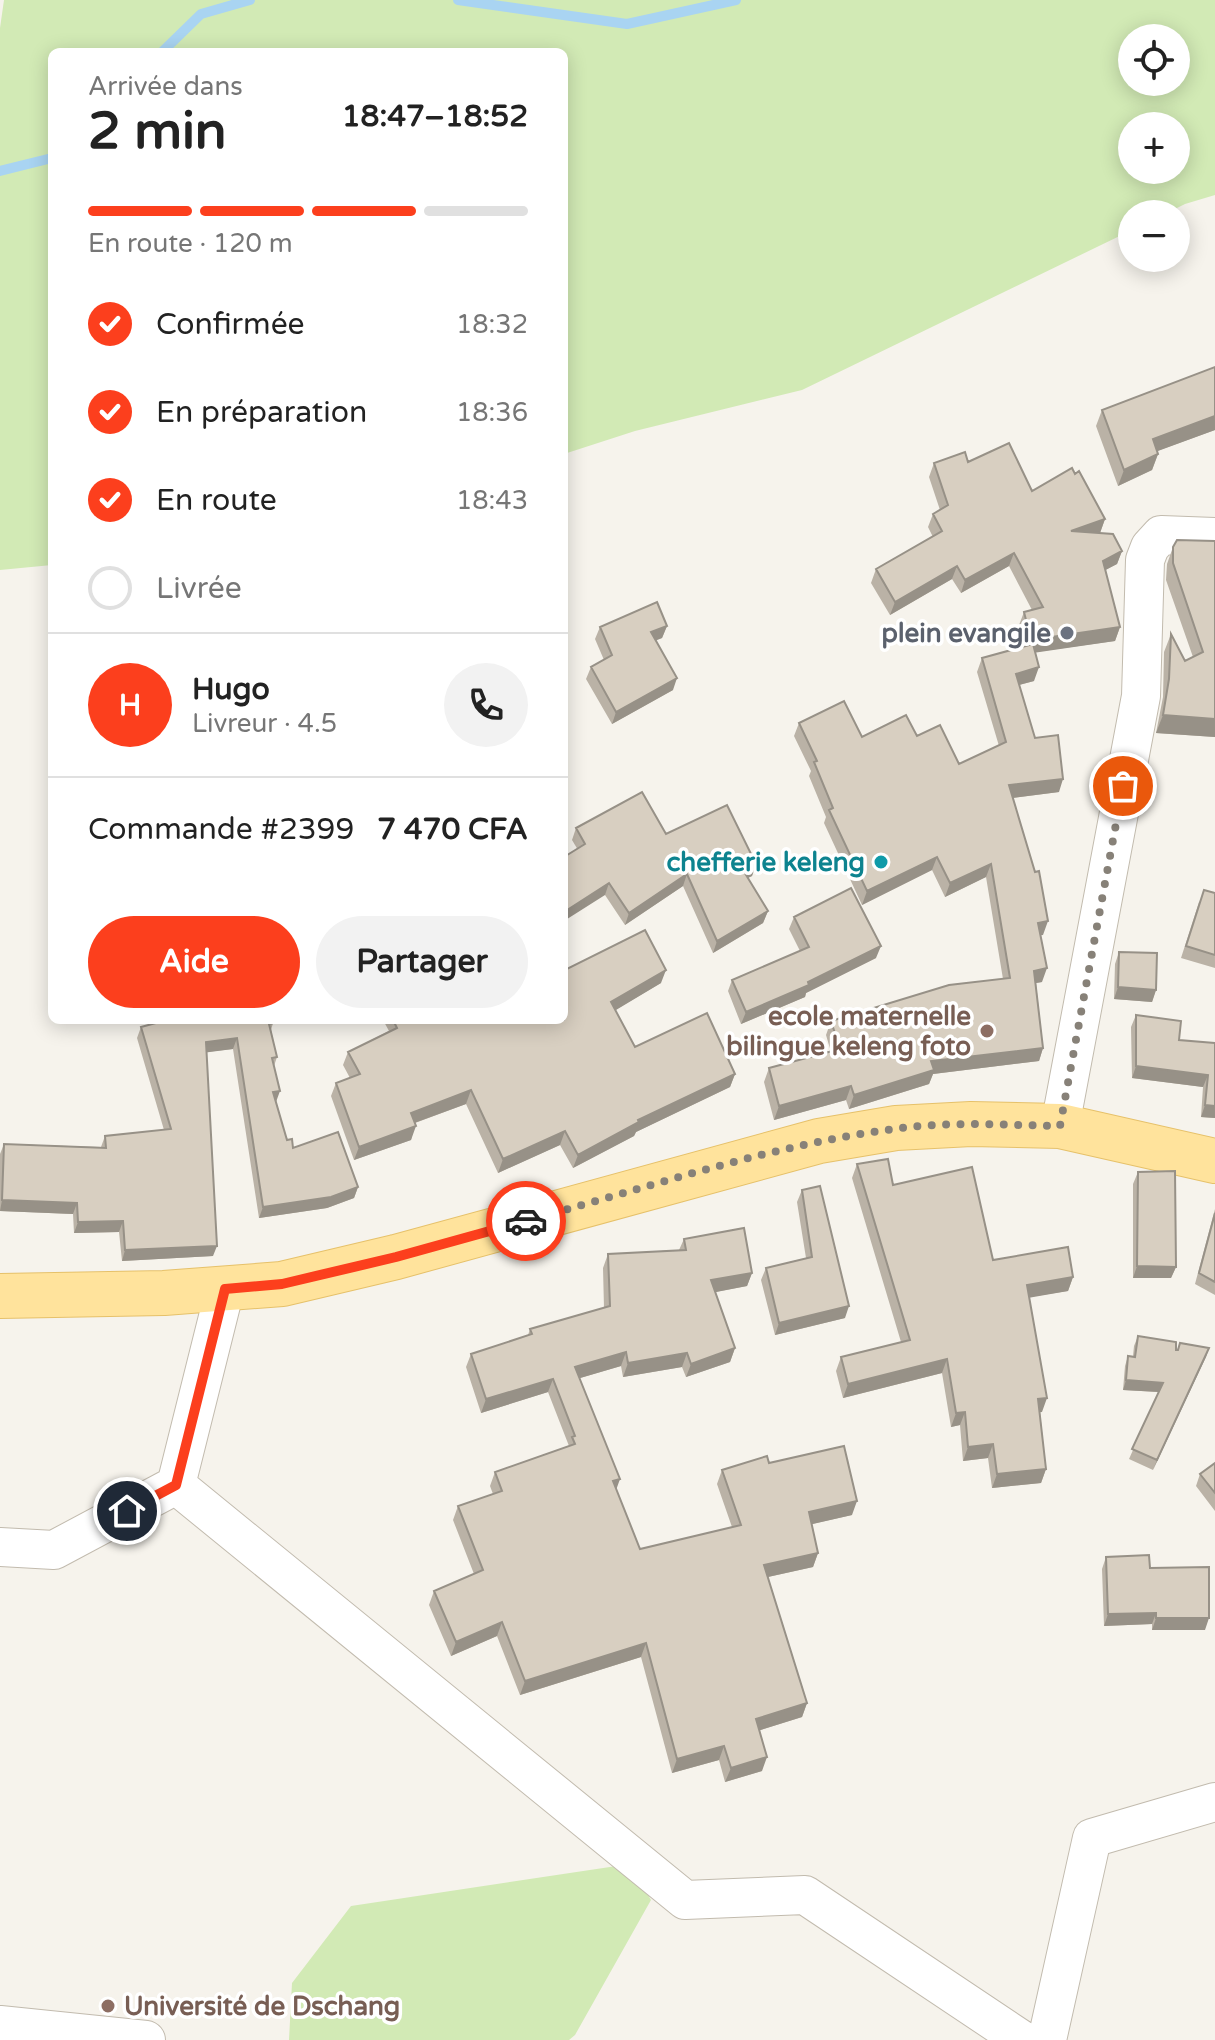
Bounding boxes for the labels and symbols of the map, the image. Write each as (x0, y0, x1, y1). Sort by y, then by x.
place label: plein evangile (882, 618, 1051, 649)
marker: plein evangile (1058, 624, 1076, 642)
pin (1089, 752, 1157, 820)
place label: chefferie keleng (667, 847, 865, 878)
marker: chefferie keleng (872, 853, 890, 871)
place label: ecole maternelle bilingue keleng foto (726, 1001, 971, 1062)
marker: ecole maternelle bilingue keleng foto (978, 1022, 996, 1040)
courier (486, 1181, 566, 1261)
pin (93, 1477, 161, 1545)
place label: Université de Dschang (124, 1991, 400, 2022)
marker: Université de Dschang (99, 1997, 117, 2015)

